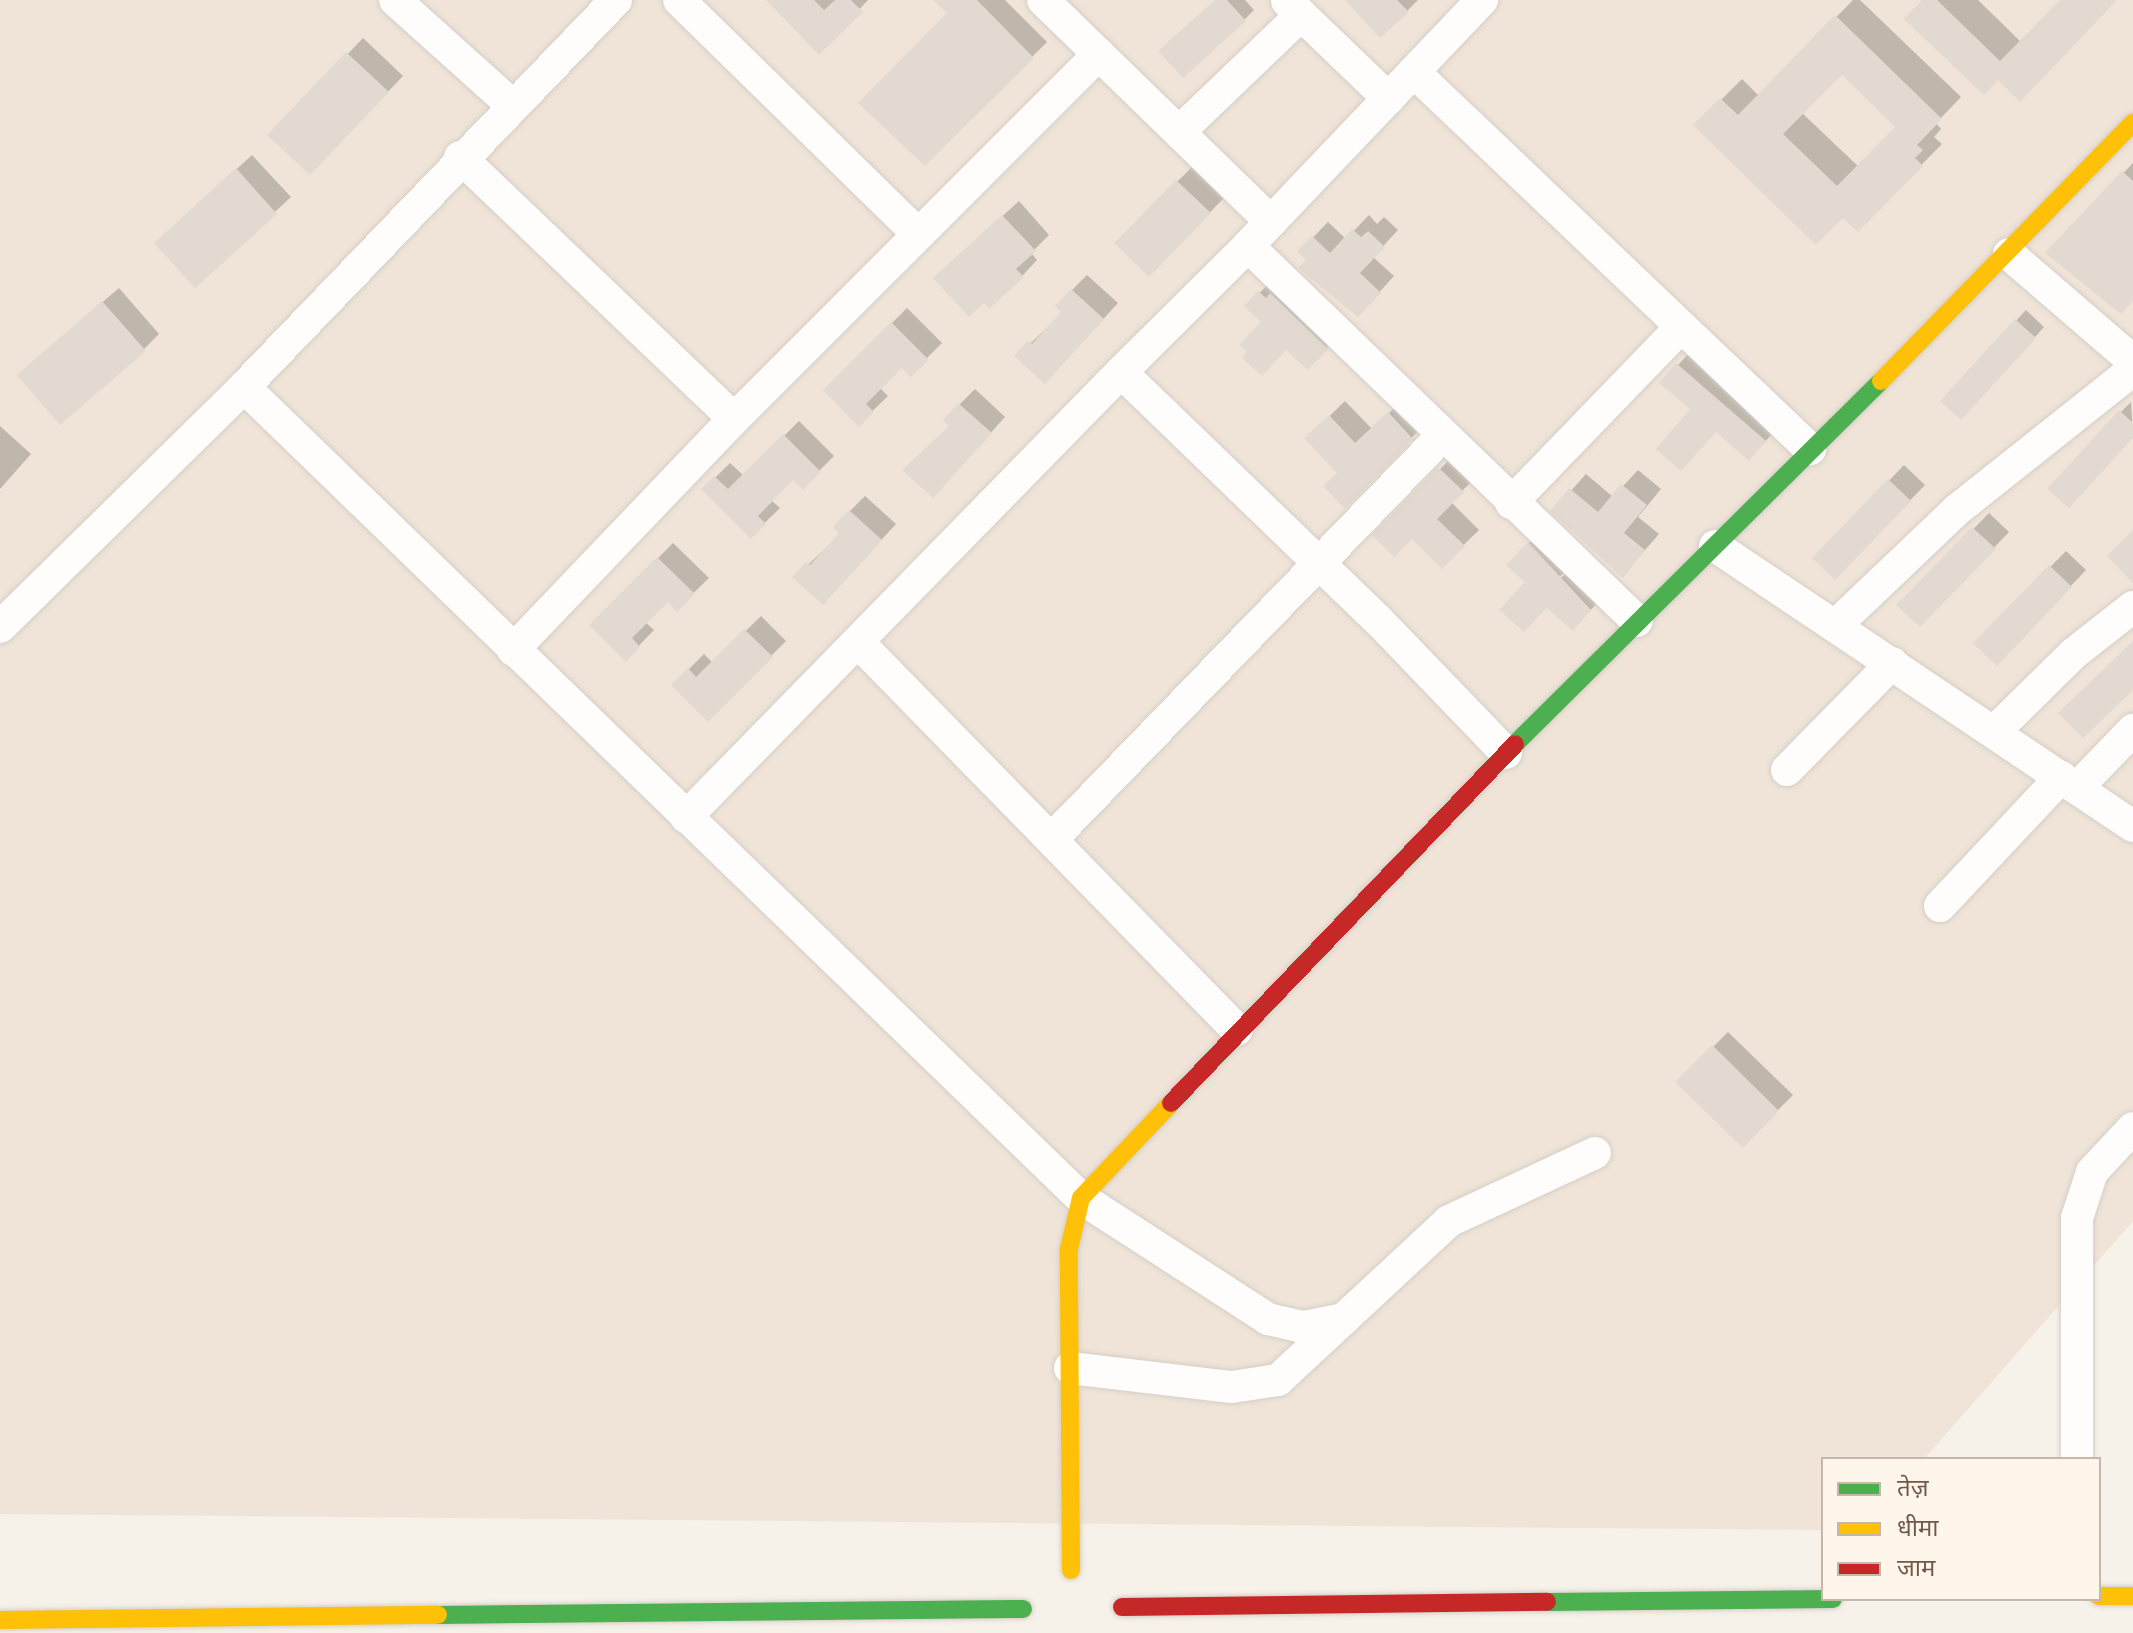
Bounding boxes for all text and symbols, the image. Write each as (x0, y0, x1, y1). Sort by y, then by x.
legend (1821, 1457, 2101, 1601)
text: तेज़ (1897, 1473, 1929, 1502)
text: धीमा (1897, 1513, 1939, 1542)
text: जाम (1897, 1553, 1935, 1582)

